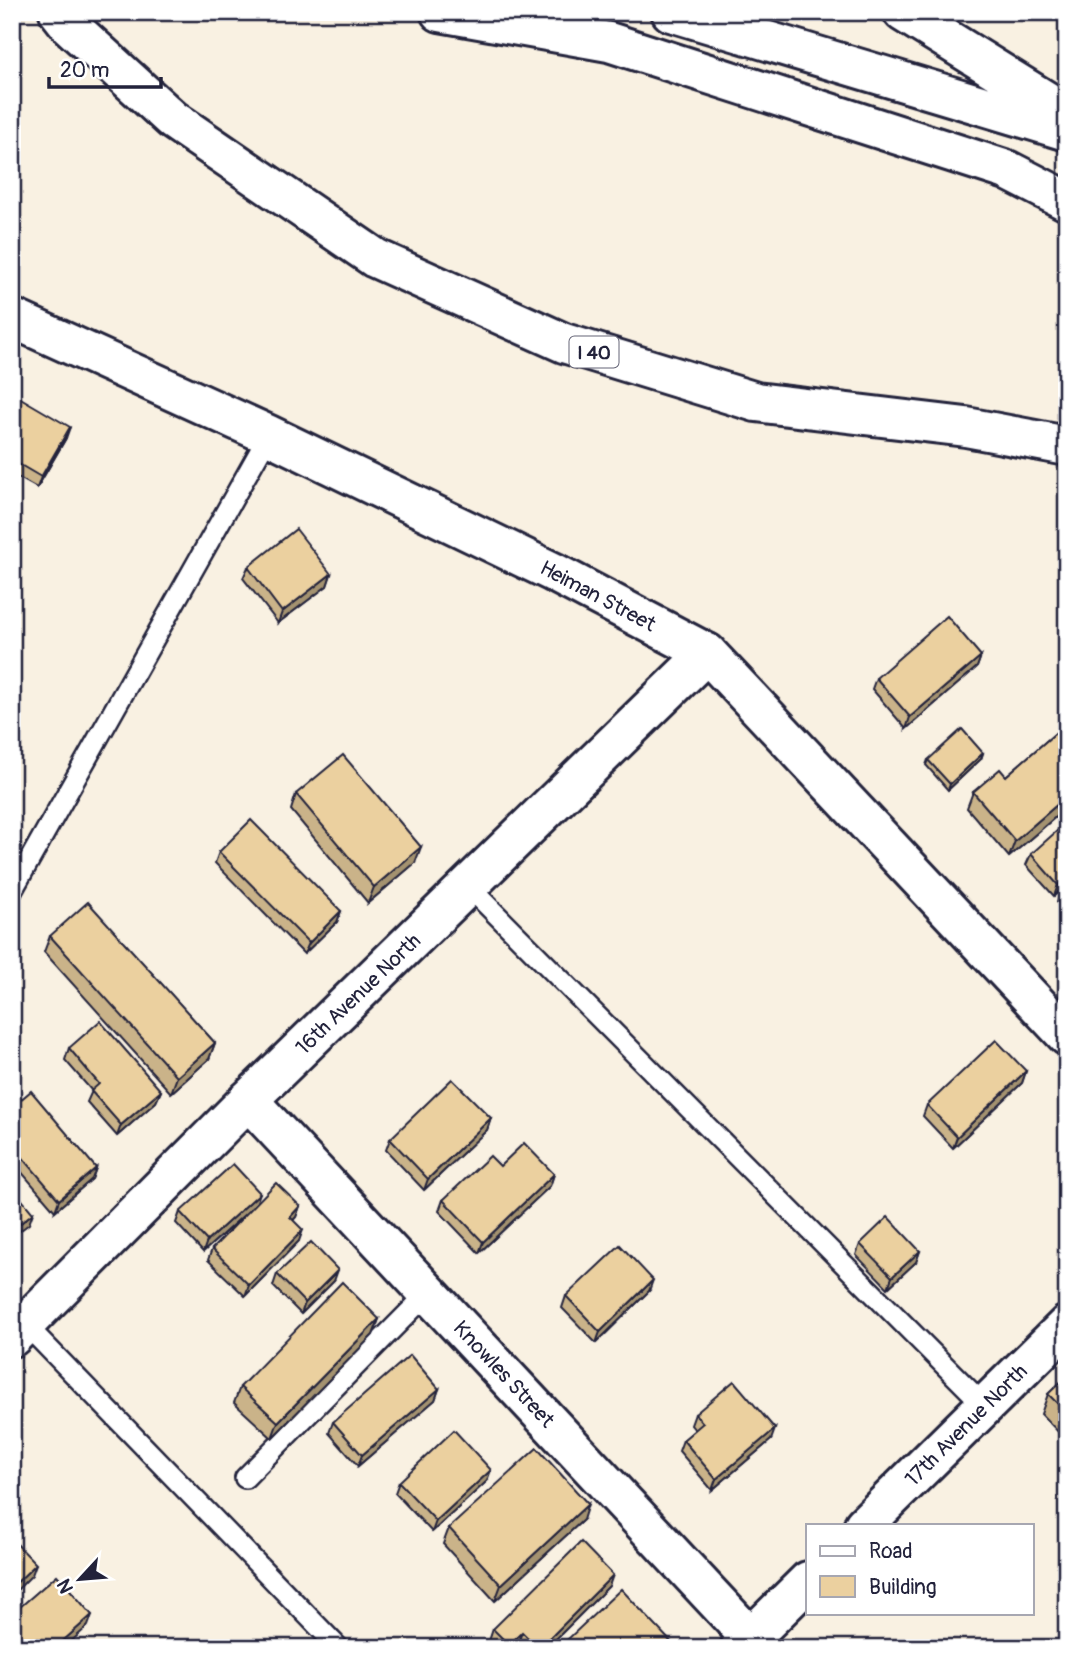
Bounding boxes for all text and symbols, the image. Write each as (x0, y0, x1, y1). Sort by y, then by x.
scale bar (49, 46, 161, 90)
text: 20 m (60, 57, 109, 84)
road number: I 40 (570, 336, 618, 368)
street label: Heiman Street (535, 555, 661, 638)
street label: 16th Avenue North (290, 928, 427, 1061)
street label: Knowles Street (447, 1315, 560, 1434)
street label: 17th Avenue North (899, 1358, 1033, 1492)
legend (806, 1524, 1034, 1614)
text: Road (869, 1538, 913, 1565)
north arrow (46, 1544, 116, 1614)
text: Building (869, 1574, 936, 1601)
text: N (52, 1575, 79, 1597)

